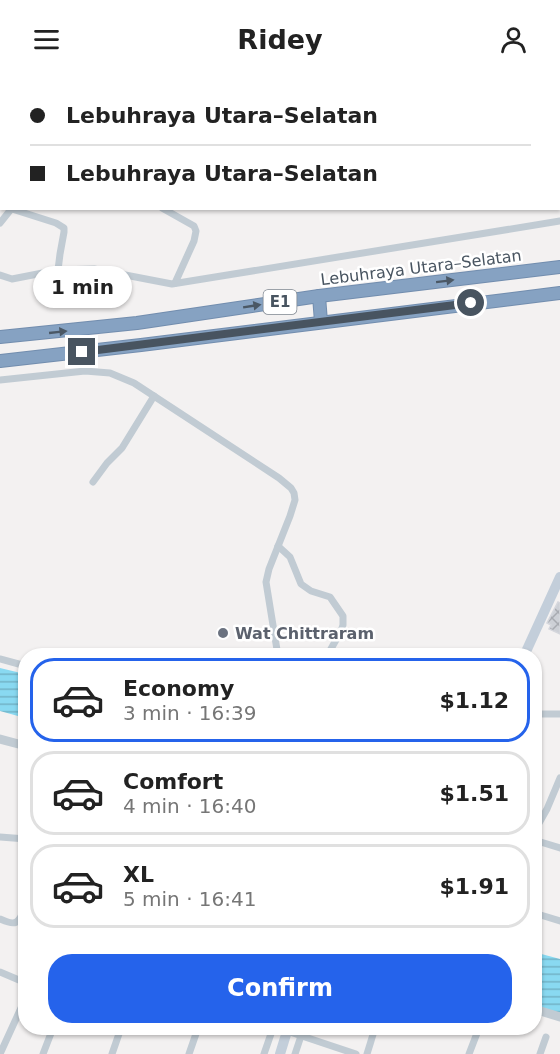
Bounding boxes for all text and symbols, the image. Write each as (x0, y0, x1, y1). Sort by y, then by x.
icon: menu (30, 23, 63, 56)
icon: person (497, 23, 530, 56)
text: Ridey (237, 24, 323, 55)
text: Lebuhraya Utara–Selatan (66, 103, 378, 128)
text: Lebuhraya Utara–Selatan (66, 161, 378, 186)
street label: Lebuhraya Utara–Selatan (320, 246, 523, 289)
callout: 1 min (32, 265, 132, 307)
text: 1 min (51, 275, 114, 299)
one-way arrow (435, 276, 454, 286)
route start (457, 289, 484, 316)
road number: E1 (264, 290, 296, 314)
one-way arrow (242, 302, 261, 311)
one-way arrow (49, 327, 68, 337)
route end (68, 338, 95, 365)
place label: Wat Chittraram (235, 624, 374, 643)
marker: Wat Chittraram (216, 626, 230, 640)
icon: car (51, 673, 105, 727)
text: Economy (123, 676, 234, 701)
text: $1.12 (439, 688, 509, 713)
text: 3 min · 16:39 (123, 701, 257, 725)
icon: car (51, 766, 105, 820)
text: Comfort (123, 769, 223, 794)
text: $1.51 (439, 781, 509, 806)
text: 4 min · 16:40 (123, 794, 257, 818)
icon: car (51, 859, 105, 913)
text: XL (123, 862, 154, 887)
text: $1.91 (439, 874, 509, 899)
text: 5 min · 16:41 (123, 887, 257, 911)
button: Confirm (48, 954, 512, 1023)

